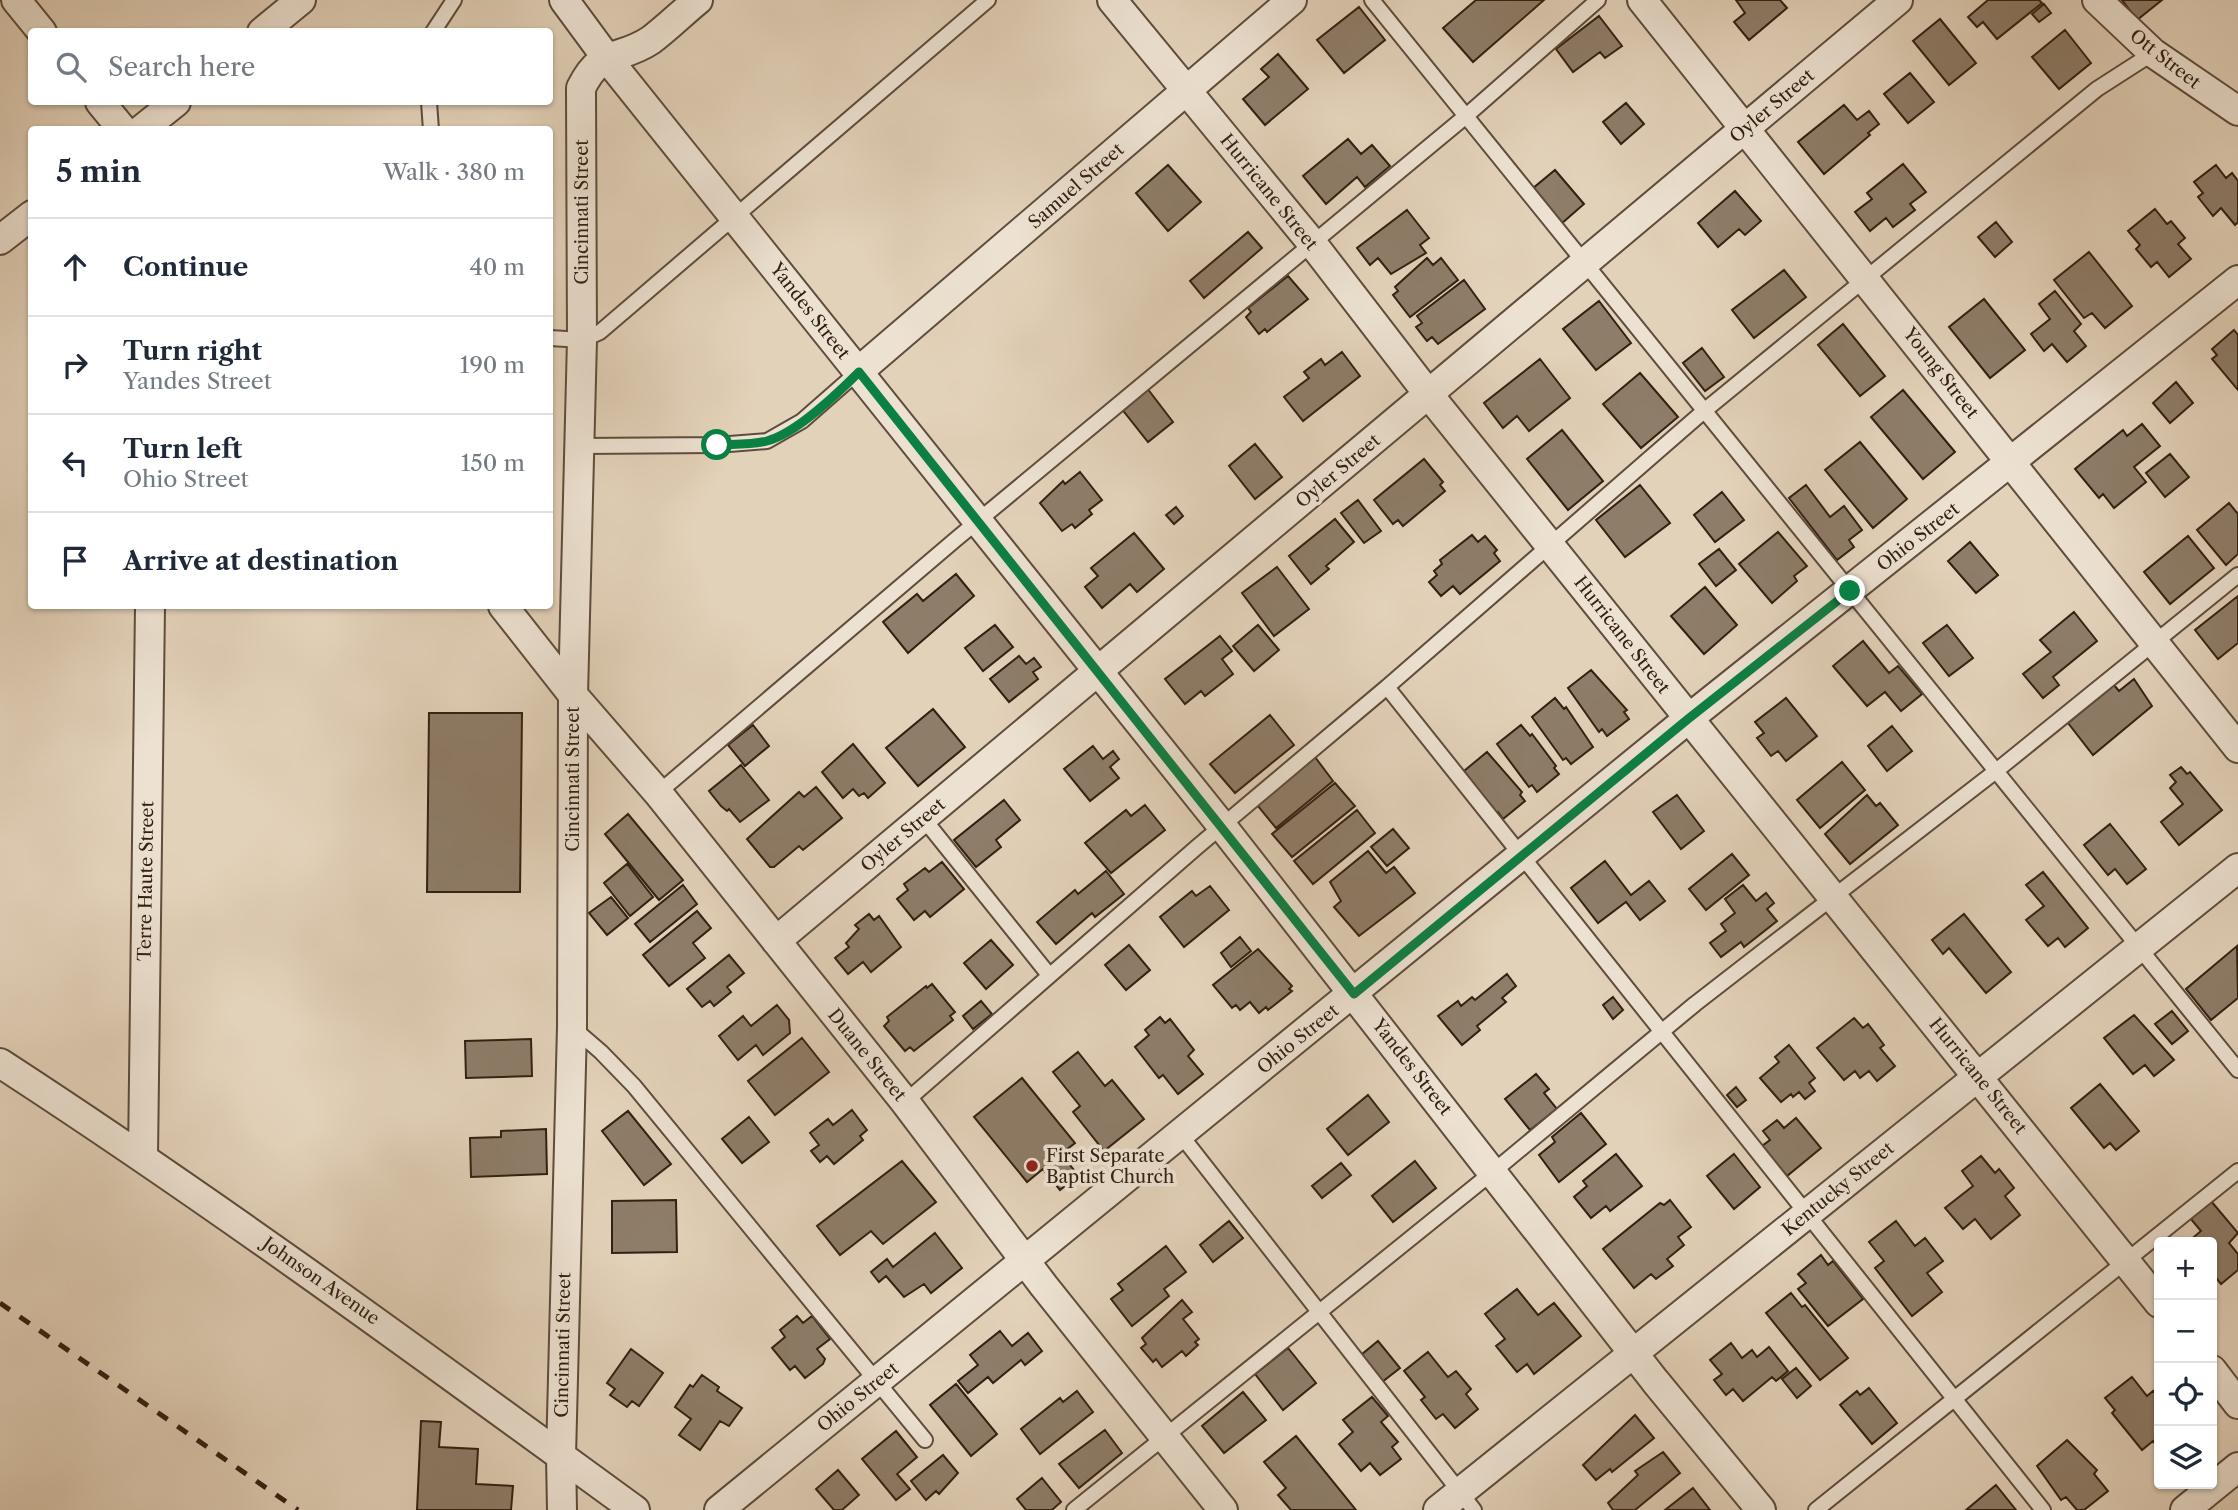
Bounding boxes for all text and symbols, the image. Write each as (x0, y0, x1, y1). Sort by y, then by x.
street label: Ott Street (2125, 25, 2205, 94)
search box (28, 28, 553, 105)
icon: search (52, 48, 90, 86)
text: Search here (108, 51, 255, 83)
street label: Oyler Street (1725, 64, 1819, 148)
street label: Hurricane Street (1215, 130, 1323, 255)
street label: Samuel Street (1024, 138, 1129, 233)
street label: Cincinnati Street (571, 139, 593, 285)
text: 5 min (56, 153, 141, 190)
text: Walk · 380 m (383, 158, 525, 186)
icon: ahead (56, 248, 94, 286)
text: Continue (123, 251, 248, 283)
text: 40 m (470, 253, 525, 281)
street label: Yandes Street (765, 258, 855, 364)
street label: Young Street (1898, 322, 1984, 423)
text: Turn right (123, 335, 262, 367)
icon: right (56, 346, 94, 384)
text: 190 m (460, 351, 525, 379)
text: Yandes Street (123, 367, 272, 395)
route start (701, 429, 732, 460)
street label: Oyler Street (1291, 429, 1385, 513)
text: Turn left (123, 433, 242, 465)
icon: left (56, 444, 94, 482)
text: 150 m (461, 449, 525, 477)
text: Ohio Street (123, 465, 249, 493)
street label: Ohio Street (1872, 498, 1964, 576)
icon: arrive (56, 542, 94, 580)
text: Arrive at destination (123, 545, 398, 577)
street label: Hurricane Street (1569, 572, 1675, 699)
route end (1834, 575, 1865, 606)
street label: Cincinnati Street (562, 706, 584, 852)
street label: Oyler Street (856, 793, 950, 877)
street label: Terre Haute Street (134, 800, 158, 961)
street label: Ohio Street (1253, 999, 1344, 1079)
street label: Duane Street (823, 1004, 911, 1106)
street label: Yandes Street (1367, 1014, 1457, 1120)
street label: Hurricane Street (1924, 1014, 2032, 1139)
street label: Kentucky Street (1778, 1137, 1899, 1241)
place label: First Separate Baptist Church (1046, 1145, 1174, 1188)
marker: First Separate Baptist Church (1024, 1158, 1040, 1174)
street label: Johnson Avenue (256, 1231, 384, 1330)
map controls (2154, 1237, 2217, 1489)
button: + (2154, 1237, 2217, 1300)
street label: Cincinnati Street (551, 1272, 575, 1418)
button: − (2154, 1300, 2217, 1363)
street label: Ohio Street (813, 1357, 904, 1437)
button: locate (2154, 1363, 2217, 1426)
button: layers (2154, 1426, 2217, 1489)

